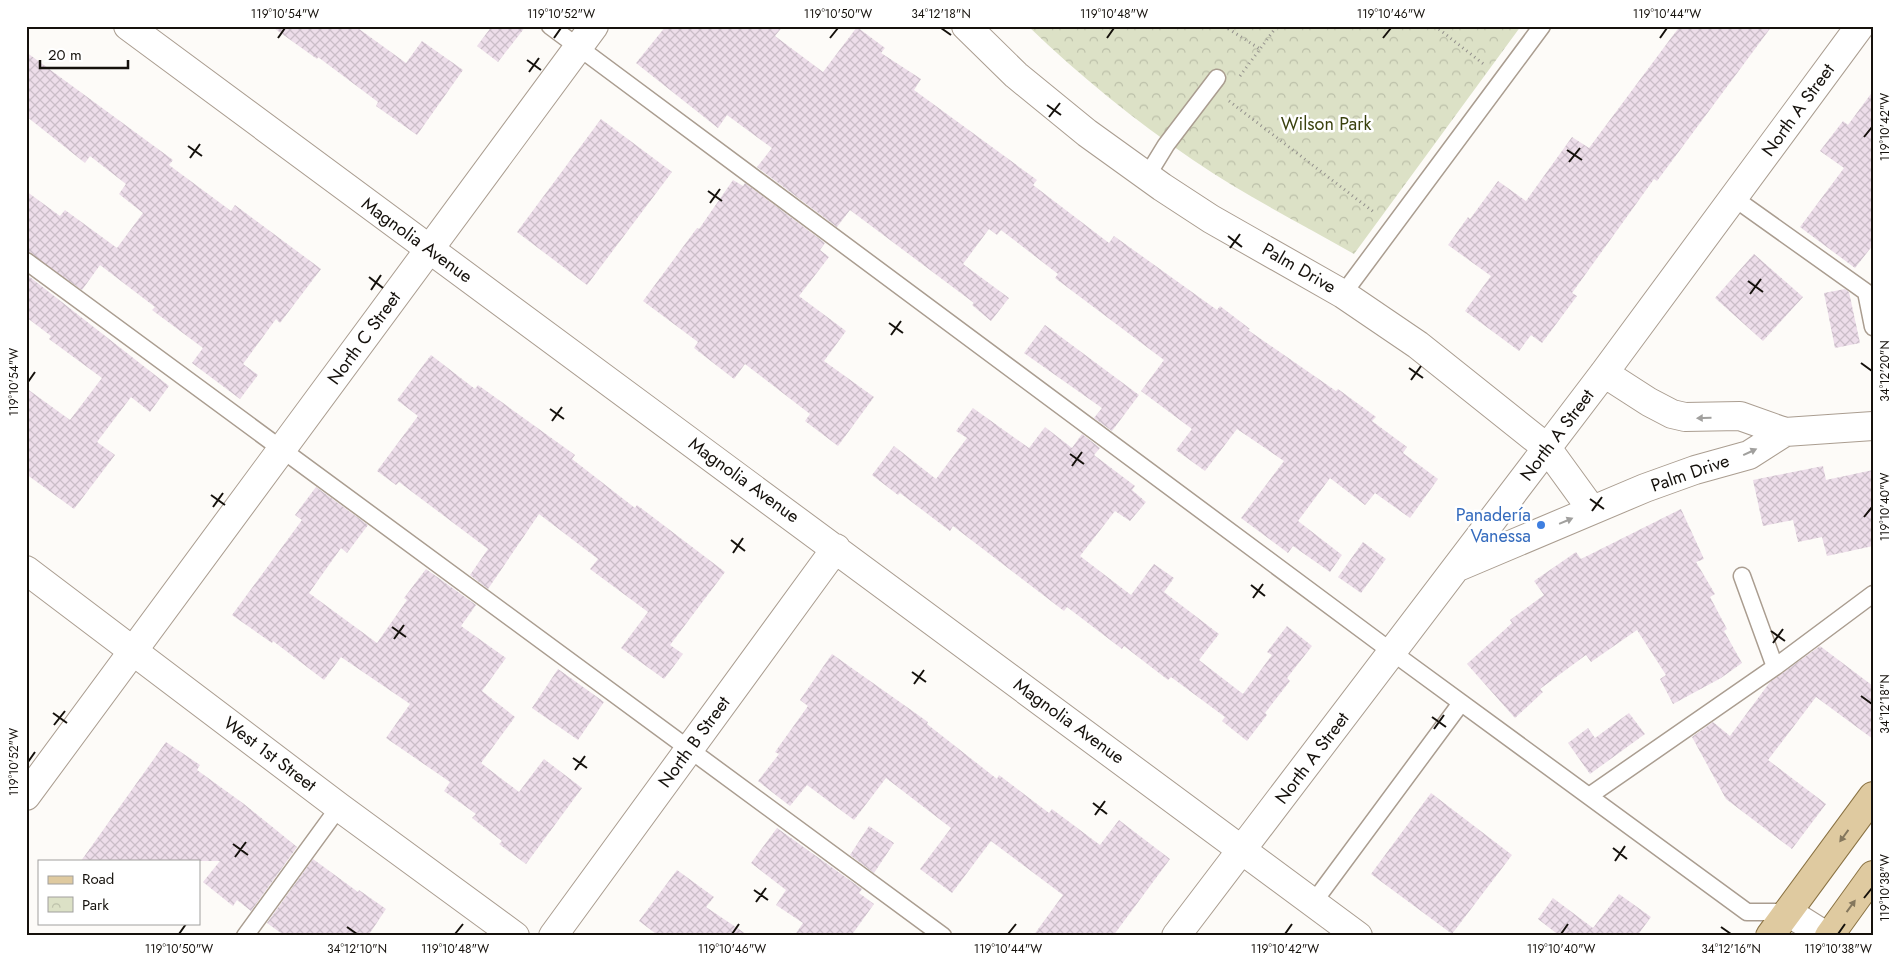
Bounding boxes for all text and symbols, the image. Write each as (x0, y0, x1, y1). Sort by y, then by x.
text: 119°10'54"W (251, 5, 319, 23)
text: 119°10'52"W (527, 5, 595, 23)
text: 119°10'50"W (804, 5, 872, 23)
text: 34°12'18"N (911, 5, 971, 23)
text: 119°10'48"W (1080, 5, 1148, 23)
text: 119°10'46"W (1357, 5, 1425, 23)
text: 119°10'44"W (1633, 5, 1701, 23)
scale bar (40, 38, 128, 70)
text: 20 m (48, 44, 82, 66)
street label: North A Street (1755, 58, 1841, 162)
text: 119°10'42"W (1876, 93, 1894, 161)
park label: Wilson Park (1281, 111, 1371, 137)
street label: Magnolia Avenue (356, 191, 478, 289)
street label: Palm Drive (1257, 236, 1341, 300)
street label: North C Street (321, 285, 407, 390)
text: 34°12'20"N (1876, 340, 1894, 402)
text: 119°10'54"W (5, 348, 23, 416)
street label: North A Street (1514, 383, 1601, 486)
one-way arrow (1696, 414, 1712, 422)
street label: Magnolia Avenue (683, 431, 805, 529)
street label: Palm Drive (1647, 447, 1733, 499)
one-way arrow (1743, 448, 1758, 457)
text: 119°10'40"W (1876, 473, 1894, 541)
place label: Panadería Vanessa (1456, 502, 1531, 549)
one-way arrow (1559, 517, 1573, 525)
marker: Panadería Vanessa (1535, 519, 1547, 531)
street label: Magnolia Avenue (1008, 672, 1130, 770)
text: 34°12'18"N (1876, 674, 1894, 734)
street label: North B Street (652, 690, 737, 793)
street label: North A Street (1269, 706, 1356, 809)
street label: West 1st Street (218, 710, 323, 798)
text: 119°10'52"W (5, 728, 23, 796)
one-way arrow (1839, 829, 1849, 842)
text: 119°10'38"W (1876, 854, 1894, 922)
legend (38, 860, 200, 924)
text: Road (82, 868, 114, 890)
text: Park (82, 894, 109, 916)
one-way arrow (1846, 899, 1856, 913)
text: 119°10'50"W (145, 940, 213, 958)
text: 34°12'10"N (327, 940, 387, 958)
text: 119°10'48"W (421, 940, 489, 958)
text: 119°10'46"W (698, 940, 766, 958)
text: 119°10'44"W (974, 940, 1042, 958)
text: 119°10'42"W (1251, 940, 1319, 958)
text: 119°10'40"W (1527, 940, 1595, 958)
text: 34°12'16"N (1701, 940, 1761, 958)
text: 119°10'38"W (1804, 940, 1872, 958)

